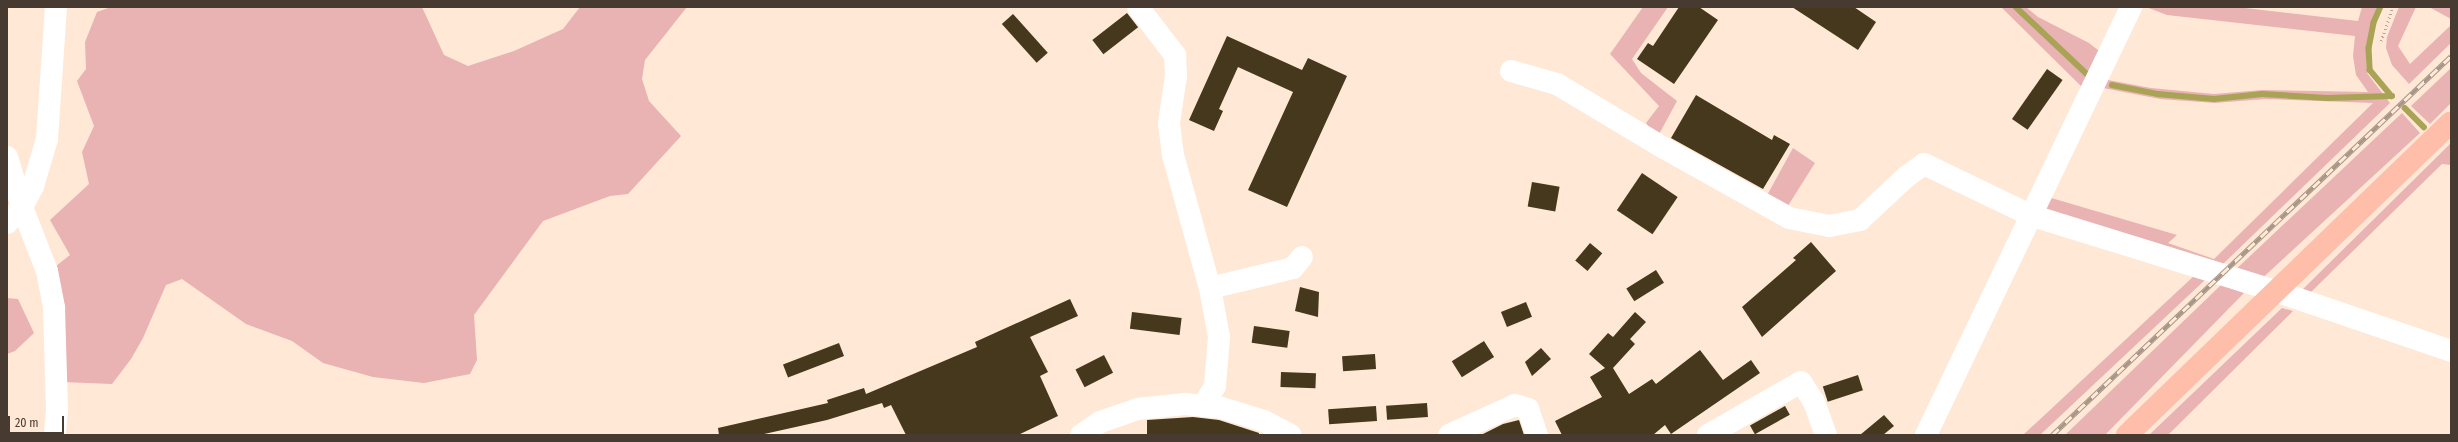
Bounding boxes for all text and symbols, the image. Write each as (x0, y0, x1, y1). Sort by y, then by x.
scale bar (10, 408, 66, 434)
text: 20 m (15, 416, 39, 430)

